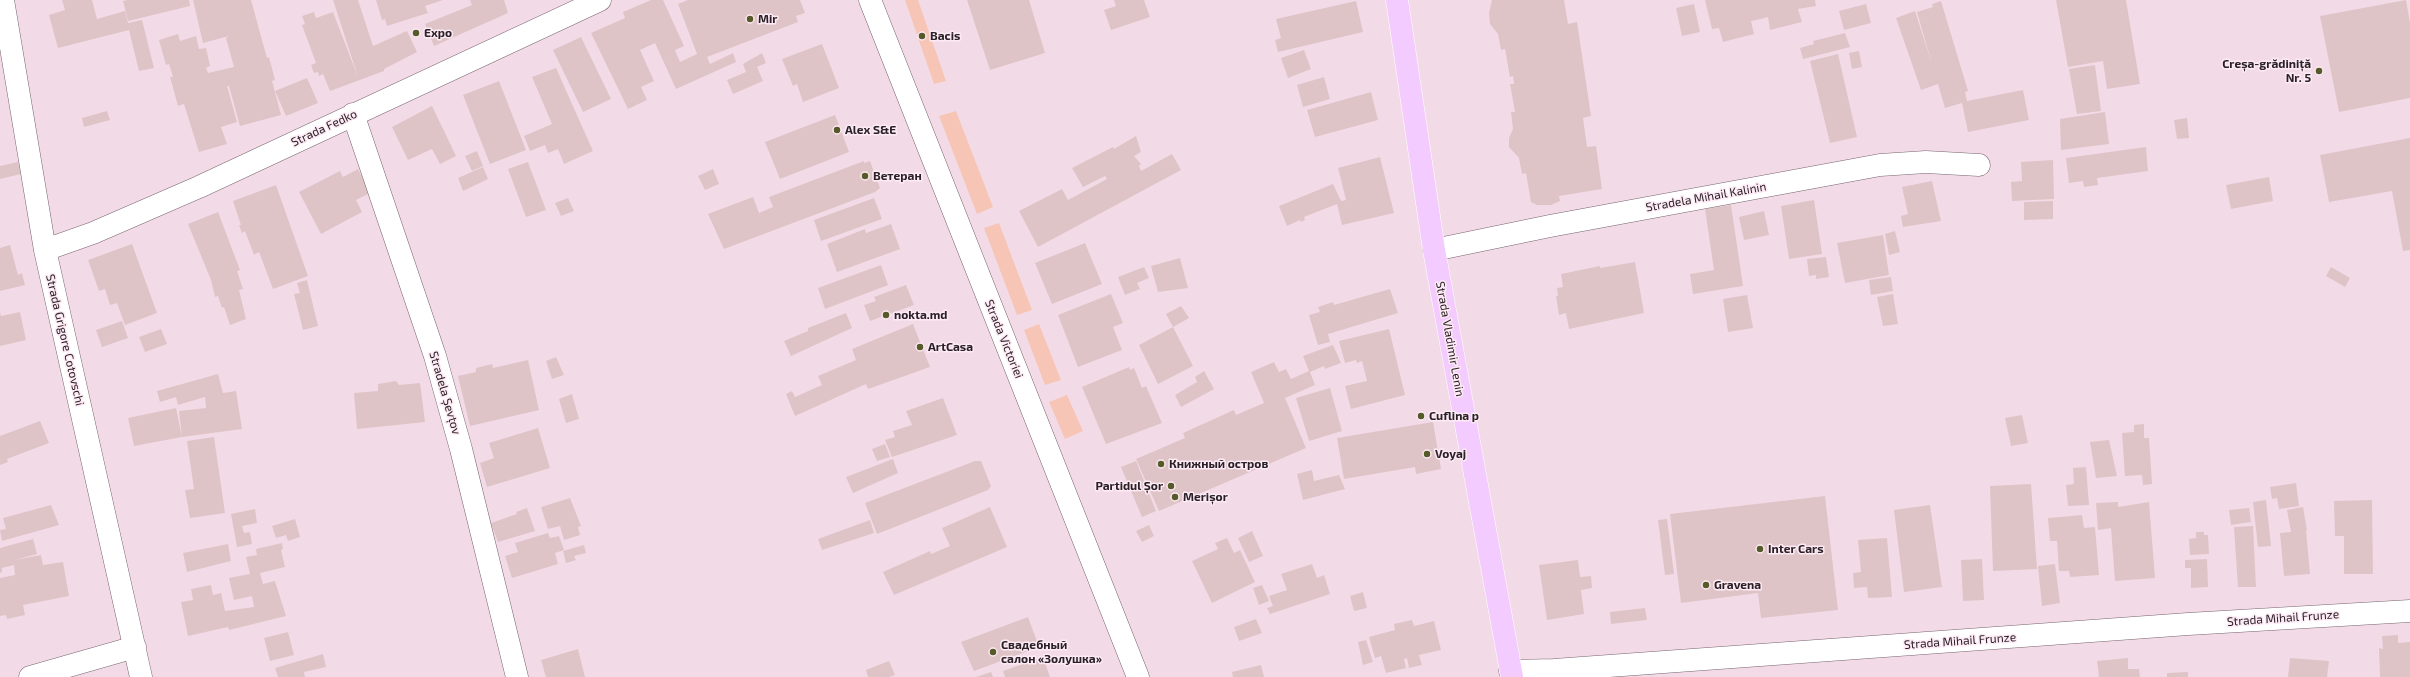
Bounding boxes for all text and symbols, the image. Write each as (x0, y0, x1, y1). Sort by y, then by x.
place label: Mir (758, 12, 777, 26)
marker: Mir (745, 14, 755, 24)
place label: Expo (424, 26, 452, 40)
marker: Expo (411, 28, 421, 38)
place label: Bacis (930, 29, 960, 43)
marker: Bacis (917, 31, 927, 41)
place label: Creșa-grădiniță Nr. 5 (2222, 57, 2311, 85)
marker: Creșa-grădiniță Nr. 5 (2314, 66, 2324, 76)
street label: Strada Fedko (289, 106, 359, 150)
place label: Alex S&E (845, 123, 896, 137)
marker: Alex S&E (832, 125, 842, 135)
place label: Ветеран (873, 169, 922, 183)
marker: Ветеран (860, 171, 870, 181)
street label: Stradela Mihail Kalinin (1645, 179, 1767, 215)
street label: Strada Grigore Cotovschi (43, 273, 87, 407)
street label: Strada Vladimir Lenin (1433, 280, 1467, 398)
street label: Strada Victoriei (982, 298, 1026, 380)
place label: nokta.md (894, 308, 947, 322)
marker: nokta.md (881, 310, 891, 320)
place label: ArtCasa (928, 340, 973, 354)
marker: ArtCasa (915, 342, 925, 352)
street label: Stradela Șevțov (426, 350, 464, 436)
place label: Cuflina p (1429, 409, 1479, 423)
marker: Cuflina p (1416, 411, 1426, 421)
place label: Voyaj (1435, 447, 1466, 461)
marker: Voyaj (1422, 449, 1432, 459)
place label: Книжный остров (1169, 457, 1268, 471)
marker: Книжный остров (1156, 459, 1166, 469)
place label: Partidul Șor (1095, 479, 1163, 493)
marker: Partidul Șor (1166, 481, 1176, 491)
place label: Merișor (1183, 490, 1228, 504)
marker: Merișor (1170, 492, 1180, 502)
place label: Inter Cars (1768, 542, 1824, 556)
marker: Inter Cars (1755, 544, 1765, 554)
place label: Gravena (1714, 578, 1761, 592)
marker: Gravena (1701, 580, 1711, 590)
street label: Strada Mihail Frunze (2226, 607, 2340, 629)
street label: Strada Mihail Frunze (1903, 630, 2017, 652)
place label: Свадебный салон «Золушка» (1001, 638, 1102, 666)
marker: Свадебный салон «Золушка» (988, 647, 998, 657)

